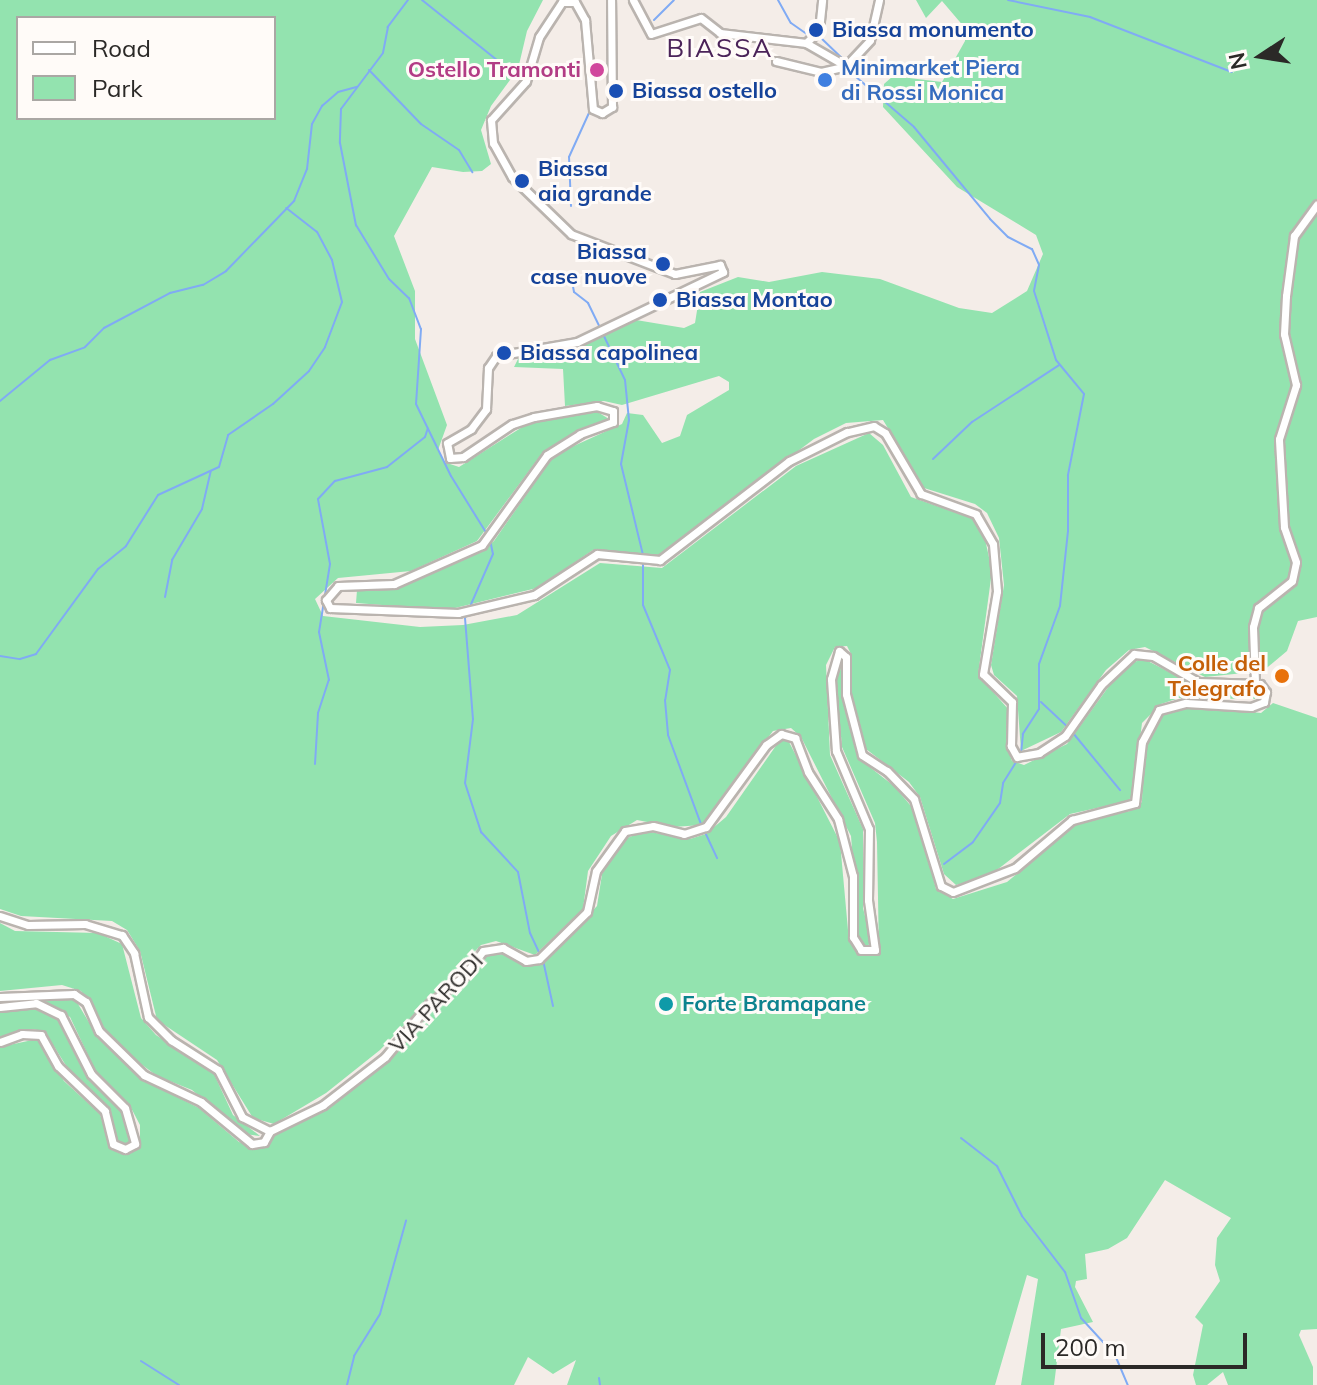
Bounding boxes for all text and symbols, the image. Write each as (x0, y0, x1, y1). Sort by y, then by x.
legend (16, 16, 276, 120)
north arrow (1221, 16, 1301, 96)
place label: Biassa monumento (832, 17, 1034, 43)
marker: Biassa monumento (807, 21, 825, 39)
district label: BIASSA (667, 32, 773, 64)
text: Road (92, 33, 151, 63)
text: N (1222, 50, 1253, 72)
place label: Minimarket Piera di Rossi Monica (841, 54, 1020, 106)
place label: Ostello Tramonti (408, 57, 581, 83)
marker: Ostello Tramonti (588, 61, 606, 79)
marker: Minimarket Piera di Rossi Monica (816, 71, 834, 89)
text: Park (92, 73, 143, 103)
place label: Biassa ostello (632, 78, 777, 104)
marker: Biassa ostello (607, 82, 625, 100)
place label: Biassa aia grande (538, 155, 652, 206)
marker: Biassa aia grande (513, 172, 531, 190)
place label: Biassa case nuove (530, 238, 647, 290)
marker: Biassa case nuove (654, 255, 672, 273)
place label: Biassa Montao (676, 287, 833, 313)
marker: Biassa Montao (651, 291, 669, 309)
place label: Biassa capolinea (520, 340, 698, 366)
marker: Biassa capolinea (495, 344, 513, 362)
place label: Colle del Telegrafo (1168, 650, 1266, 702)
marker: Colle del Telegrafo (1273, 667, 1291, 685)
street label: VIA PARODI (383, 948, 489, 1058)
place label: Forte Bramapane (682, 991, 866, 1017)
marker: Forte Bramapane (657, 995, 675, 1013)
scale bar (1045, 1317, 1251, 1367)
text: 200 m (1055, 1332, 1126, 1362)

